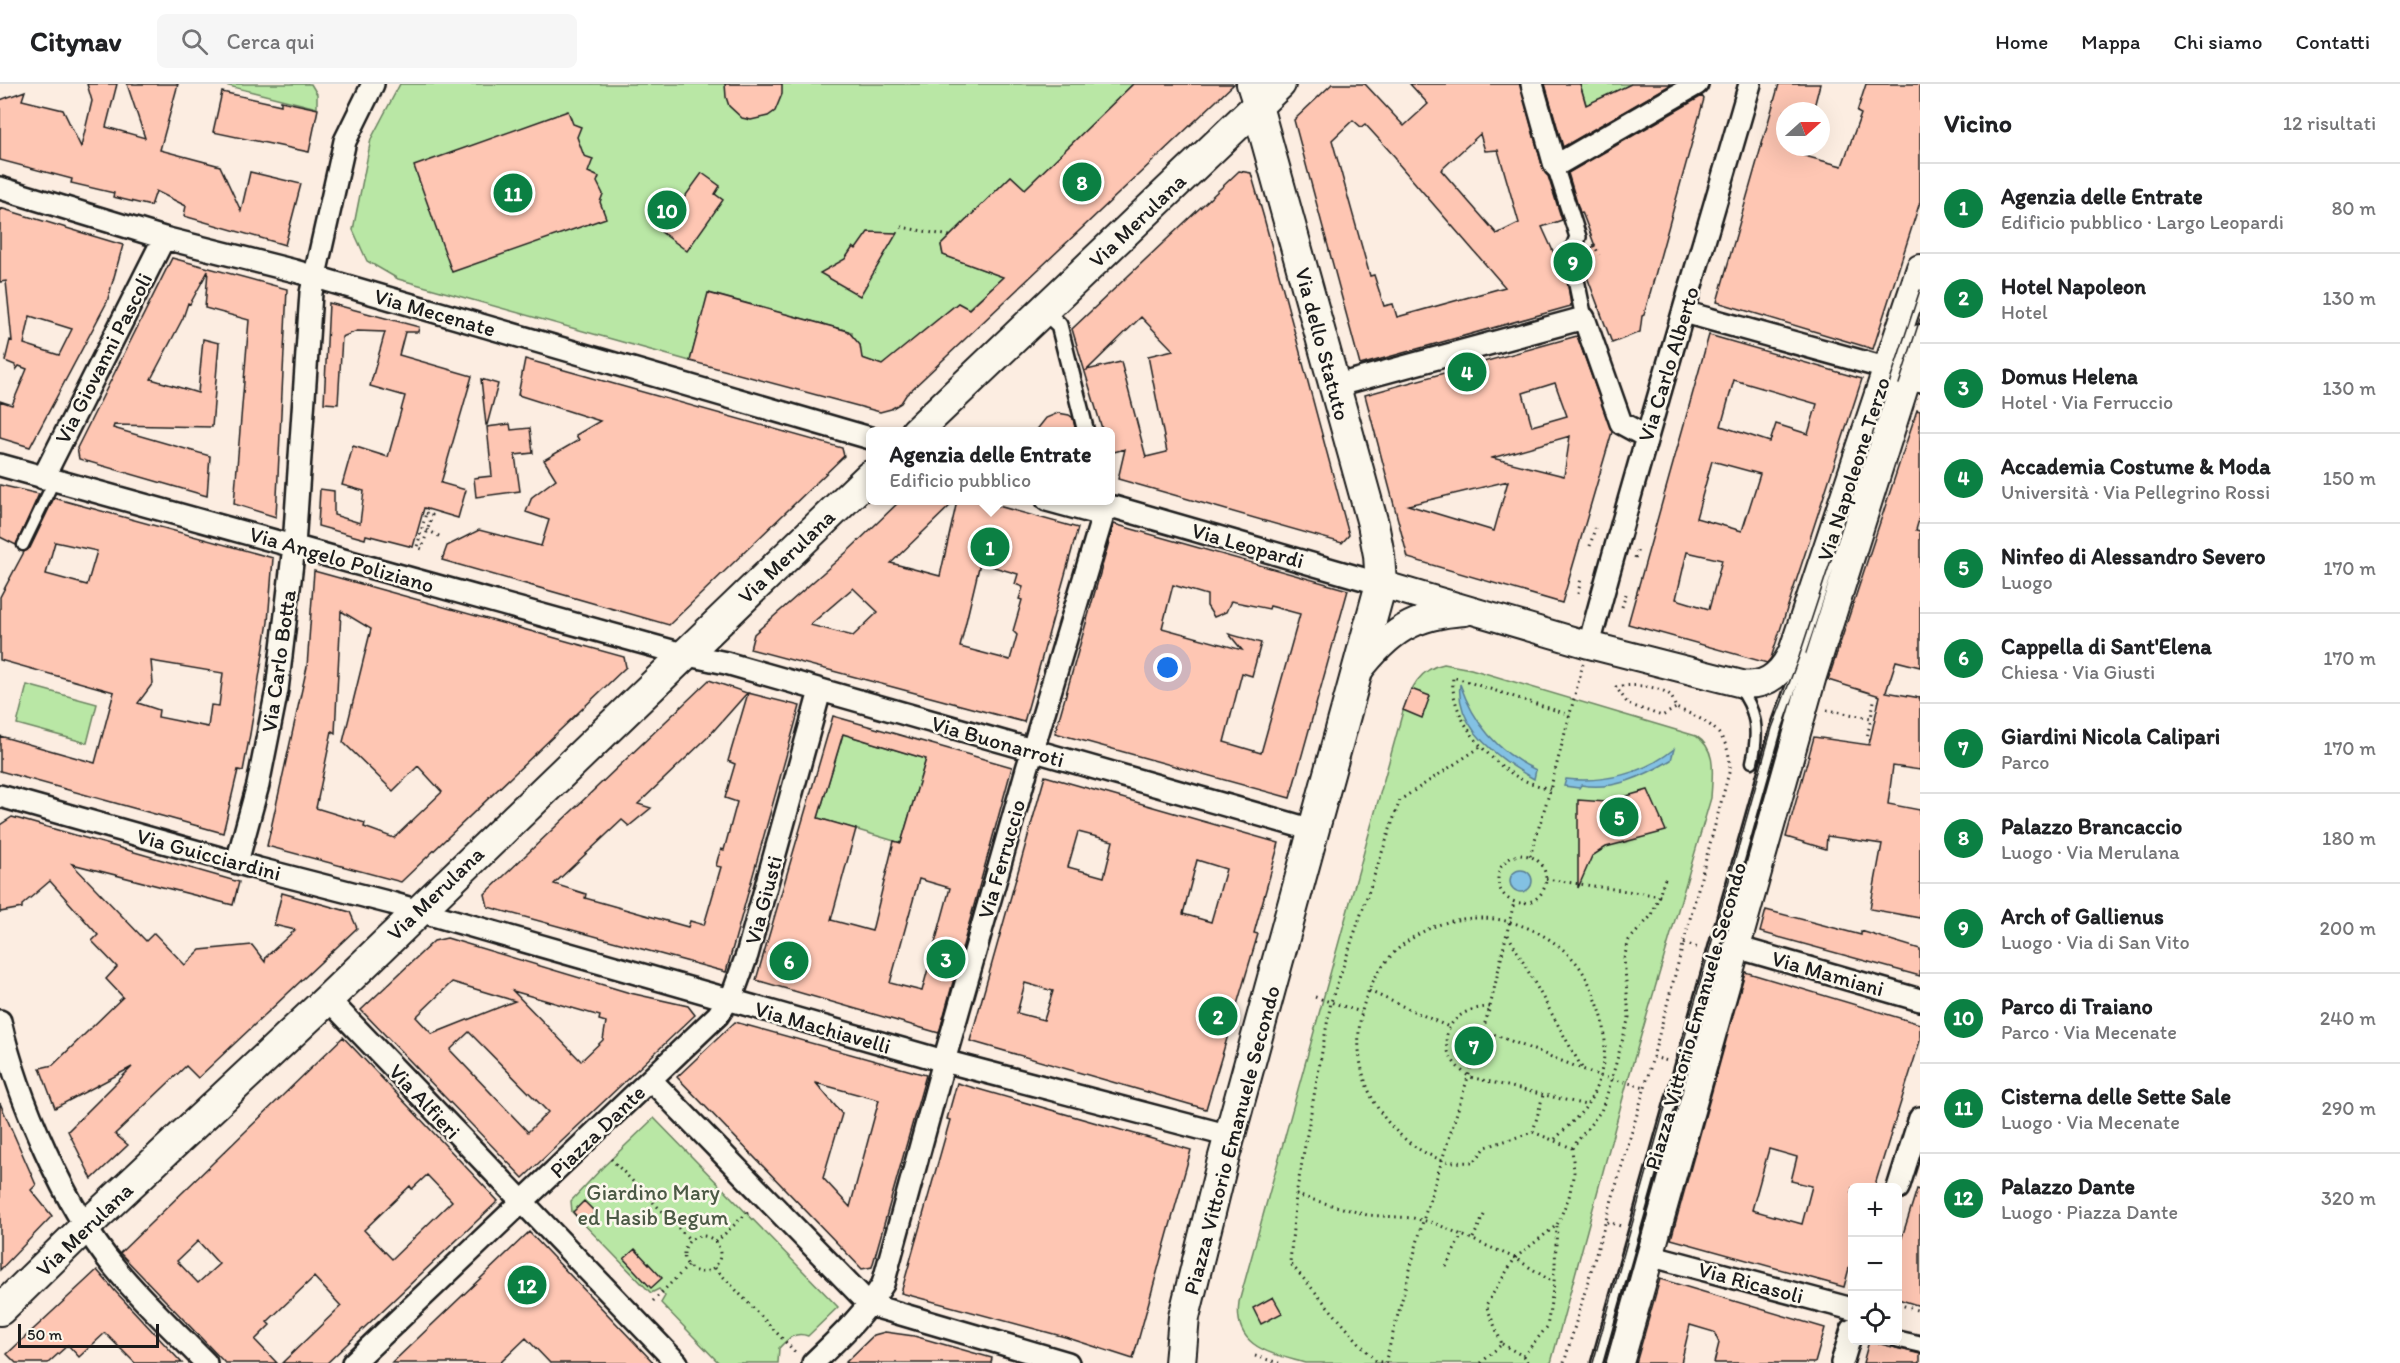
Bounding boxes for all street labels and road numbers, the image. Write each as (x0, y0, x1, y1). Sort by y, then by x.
street label: Via Merulana (1083, 167, 1192, 273)
street label: Via dello Statuto (1289, 265, 1356, 424)
street label: Via Giovanni Pascoli (49, 268, 158, 448)
street label: Via Mecenate (371, 282, 499, 343)
street label: Via Carlo Alberto (1632, 283, 1705, 445)
street label: Via Napoleone Terzo (1811, 374, 1896, 565)
street label: Via Merulana (732, 503, 841, 609)
street label: Via Leopardi (1189, 517, 1307, 574)
street label: Via Angelo Poliziano (246, 520, 437, 599)
street label: Via Carlo Botta (255, 587, 302, 734)
street label: Via Buonarroti (928, 710, 1067, 773)
street label: Via Ferruccio (972, 796, 1031, 922)
street label: Via Guicciardini (134, 822, 284, 887)
street label: Via Merulana (381, 840, 490, 946)
street label: Via Giusti (739, 853, 788, 948)
street label: Piazza Vittorio Emanuele Secondo (1639, 859, 1752, 1173)
street label: Via Mamiani (1768, 945, 1887, 1002)
street label: Piazza Vittorio Emanuele Secondo (1177, 983, 1286, 1298)
street label: Via Machiavelli (752, 995, 894, 1060)
street label: Via Alfieri (383, 1058, 466, 1145)
street label: Piazza Dante (544, 1079, 651, 1184)
street label: Via Merulana (30, 1176, 139, 1282)
street label: Via Ricasoli (1695, 1255, 1807, 1310)

